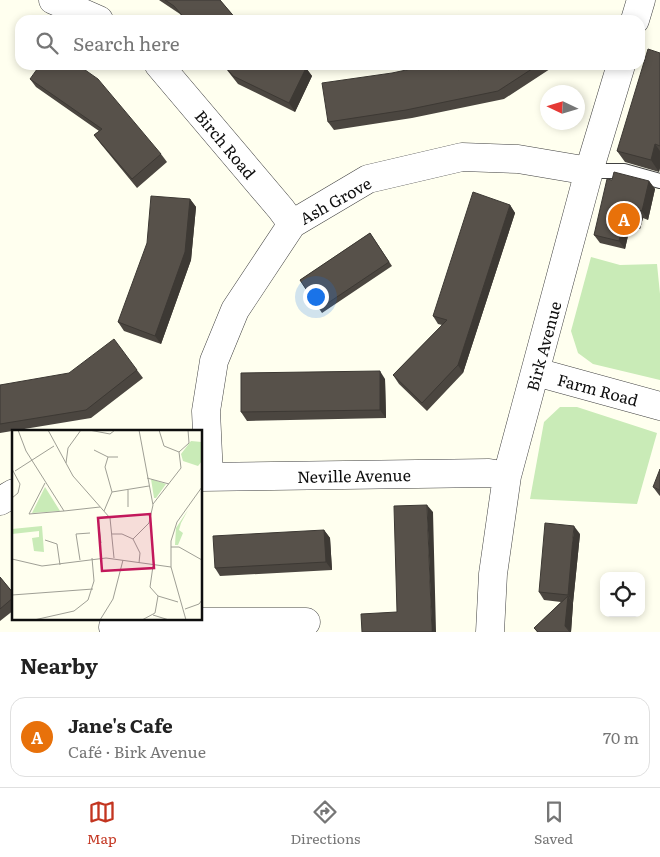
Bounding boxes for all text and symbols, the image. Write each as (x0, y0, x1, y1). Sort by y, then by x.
search box (15, 15, 645, 70)
icon: search (33, 29, 61, 57)
text: Search here (73, 29, 180, 57)
north arrow (540, 85, 585, 130)
street label: Birch Road (190, 104, 262, 184)
street label: Ash Grove (295, 170, 375, 230)
pin: A (608, 200, 640, 238)
your location (303, 284, 329, 310)
street label: Birk Avenue (519, 298, 567, 394)
street label: Farm Road (555, 367, 641, 411)
inset map (12, 430, 202, 620)
street label: Neville Avenue (297, 462, 411, 488)
map controls (600, 572, 645, 617)
button: locate (600, 572, 645, 617)
text: Nearby (20, 649, 98, 680)
text: Jane's Cafe (68, 711, 173, 739)
text: A (31, 725, 43, 749)
text: 70 m (603, 725, 639, 749)
text: Café · Birk Avenue (68, 739, 206, 763)
tab: Map (87, 798, 117, 848)
tab: Directions (290, 798, 360, 848)
tab: Saved (534, 798, 573, 848)

